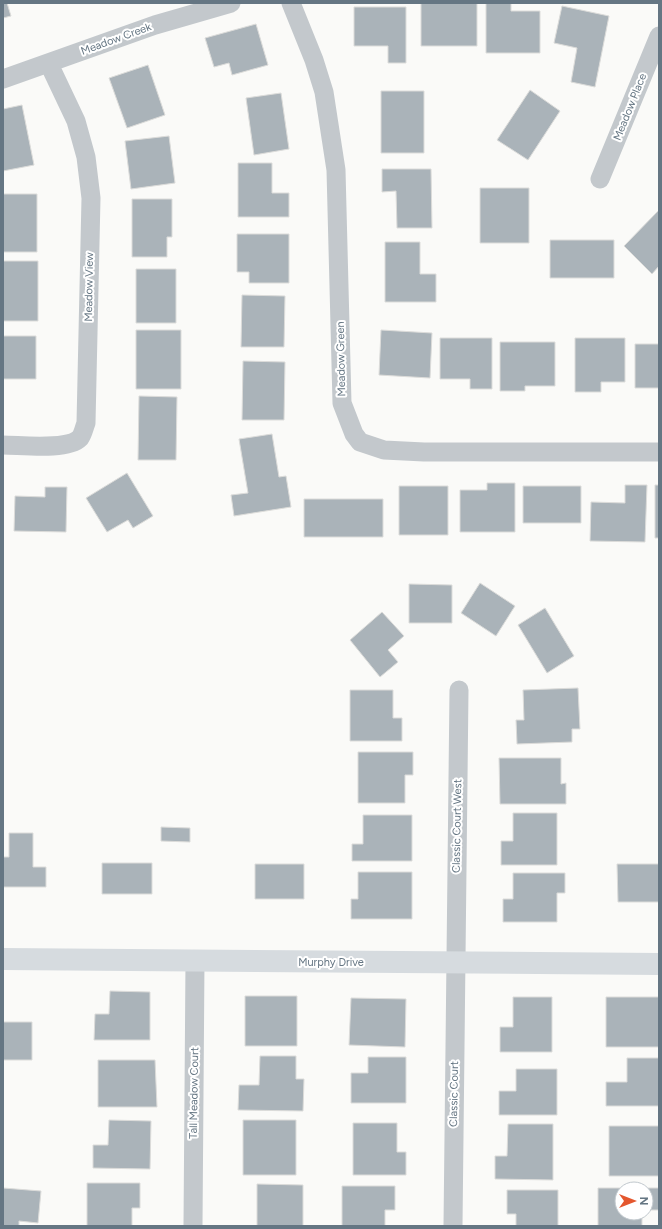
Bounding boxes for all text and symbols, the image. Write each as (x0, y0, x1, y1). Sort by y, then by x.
street label: Meadow Creek (79, 20, 154, 58)
street label: Meadow Place (611, 72, 649, 142)
street label: Meadow View (82, 252, 96, 322)
street label: Meadow Green (334, 321, 348, 397)
street label: Classic Court West (450, 779, 464, 873)
street label: Murphy Drive (298, 956, 364, 969)
street label: Tall Meadow Court (187, 1047, 201, 1139)
street label: Classic Court (447, 1061, 461, 1127)
north arrow (614, 1181, 654, 1221)
text: N (637, 1197, 650, 1205)

